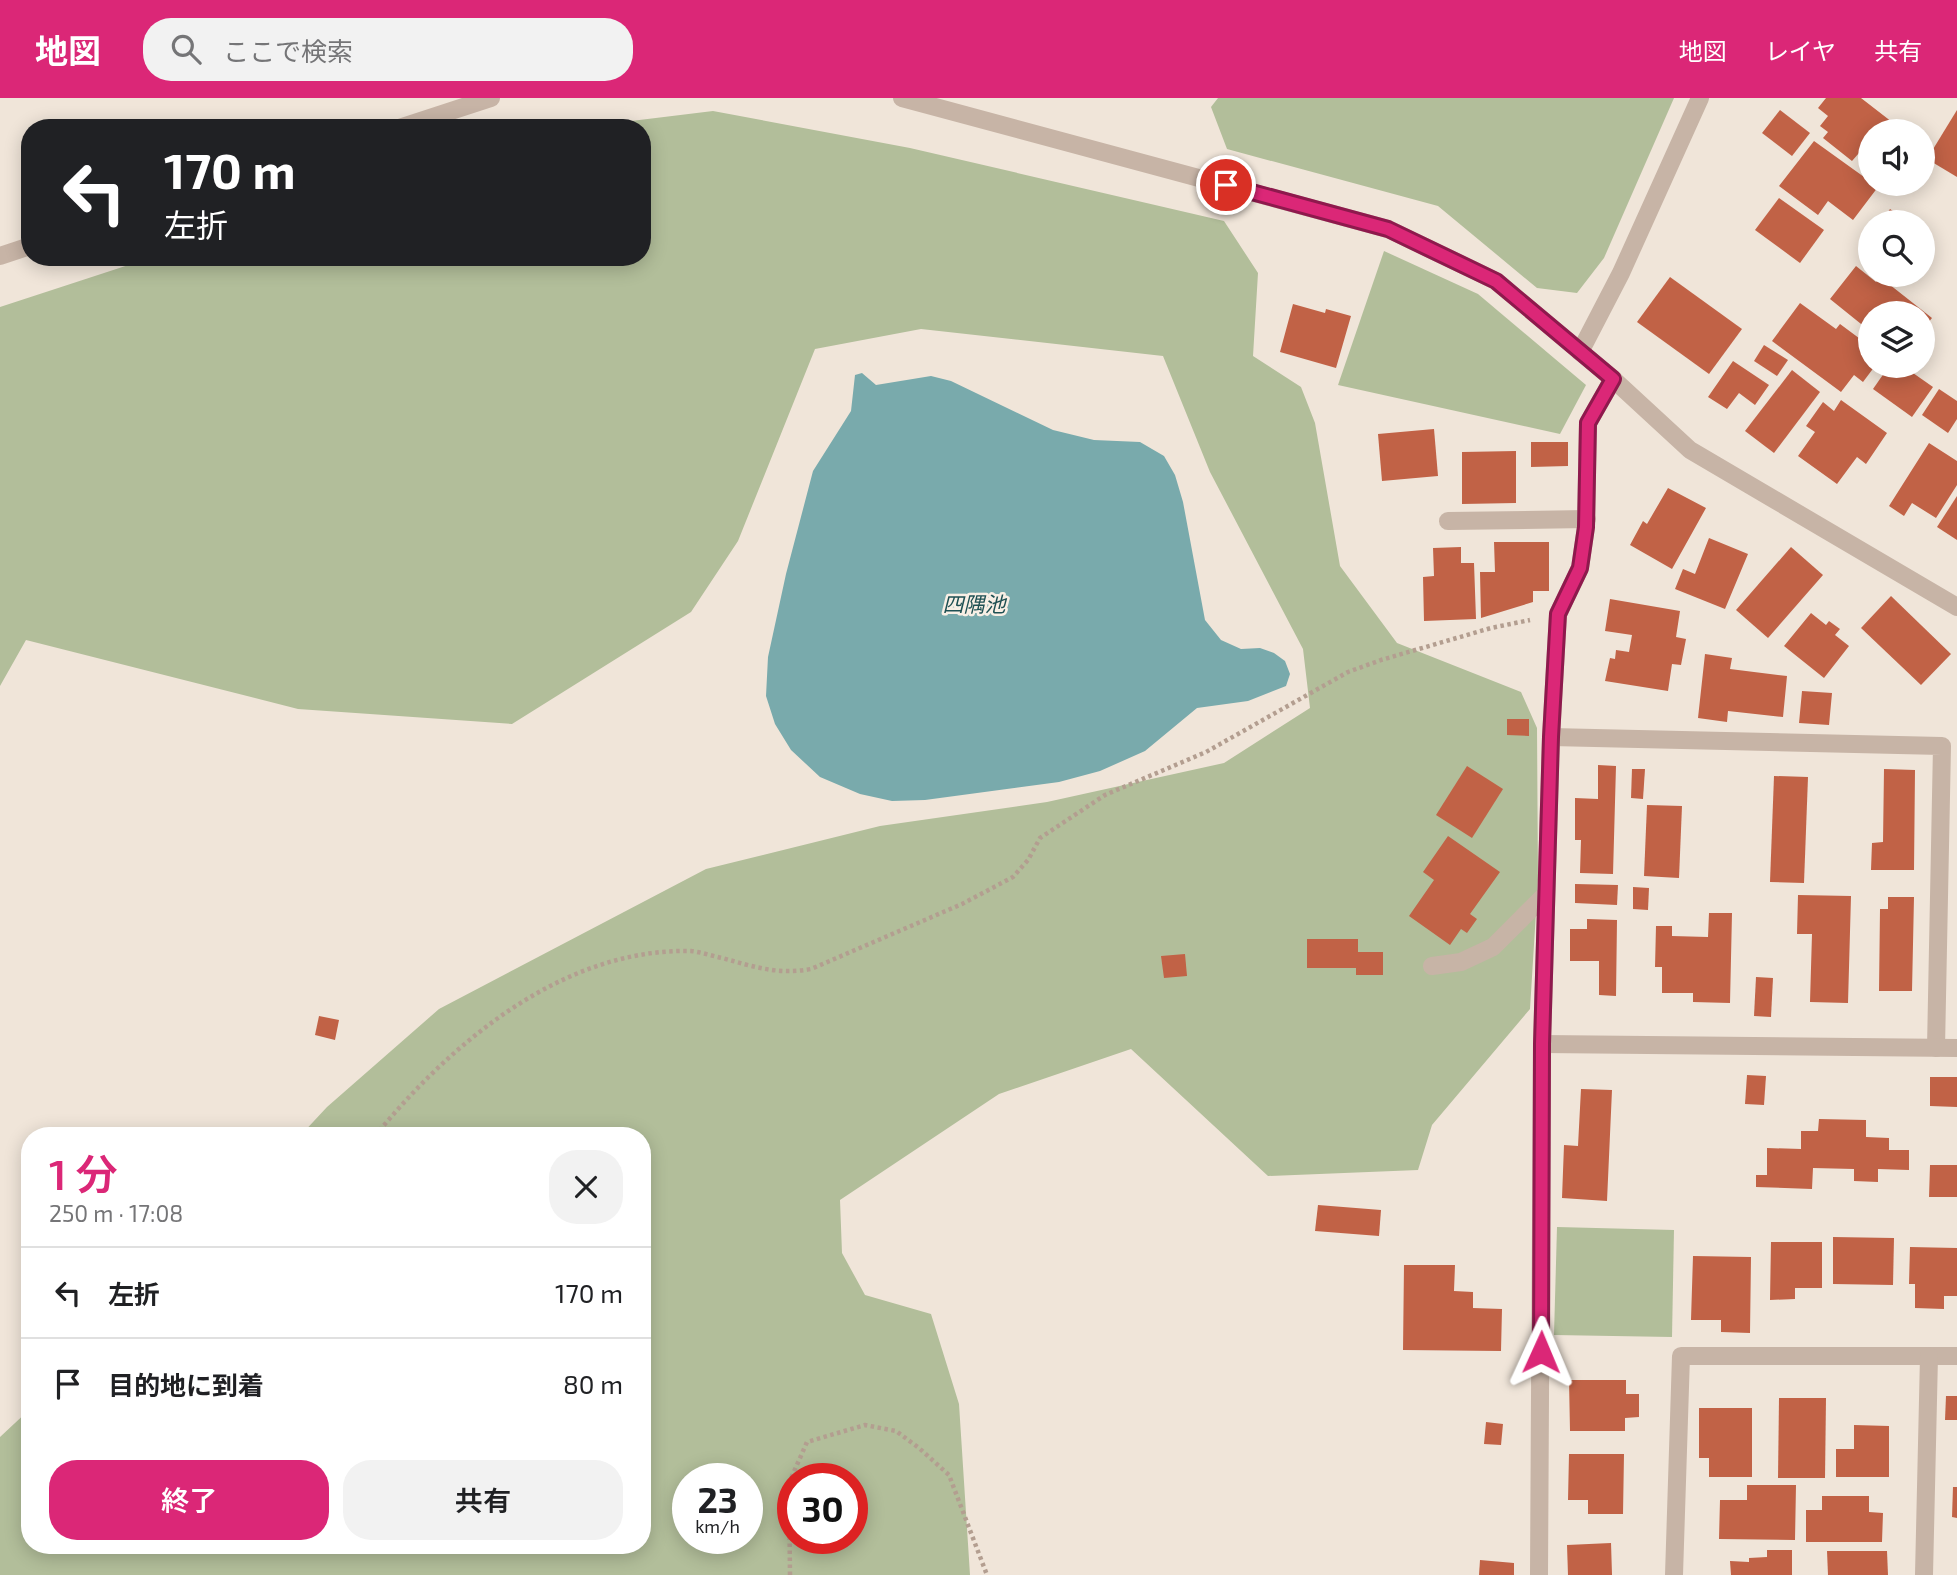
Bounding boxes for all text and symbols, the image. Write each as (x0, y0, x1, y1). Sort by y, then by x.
search box (143, 18, 633, 81)
text: 地図 (35, 30, 101, 70)
icon: search (167, 30, 205, 68)
text: ここで検索 (223, 35, 353, 66)
text: 地図 (1679, 36, 1727, 65)
text: レイヤ (1765, 36, 1836, 65)
text: 共有 (1874, 36, 1922, 65)
map controls (1858, 119, 1935, 378)
button: sound (1858, 119, 1935, 196)
text: 170 m (164, 140, 296, 199)
icon: left (49, 147, 140, 238)
pin (1196, 155, 1256, 215)
icon: arrive (1207, 166, 1245, 204)
text: 左折 (164, 205, 228, 243)
button: search (1858, 210, 1935, 287)
button: layers (1858, 301, 1935, 378)
water label: 四隅池 (943, 591, 1007, 616)
text: 1 分 (49, 1148, 118, 1198)
button: close (549, 1150, 623, 1224)
text: 250 m · 17:08 (49, 1199, 183, 1227)
icon: left (49, 1274, 87, 1312)
text: 170 m (555, 1277, 623, 1308)
text: 左折 (108, 1278, 160, 1309)
position arrow (1504, 1315, 1578, 1389)
icon: arrive (49, 1365, 87, 1403)
text: 80 m (563, 1368, 623, 1399)
text: 目的地に到着 (108, 1369, 264, 1400)
button: 終了 (49, 1460, 329, 1540)
button: 共有 (343, 1460, 623, 1540)
speed limit sign: 30 (777, 1463, 868, 1554)
text: 23 (697, 1478, 738, 1520)
text: km/h (695, 1515, 740, 1537)

